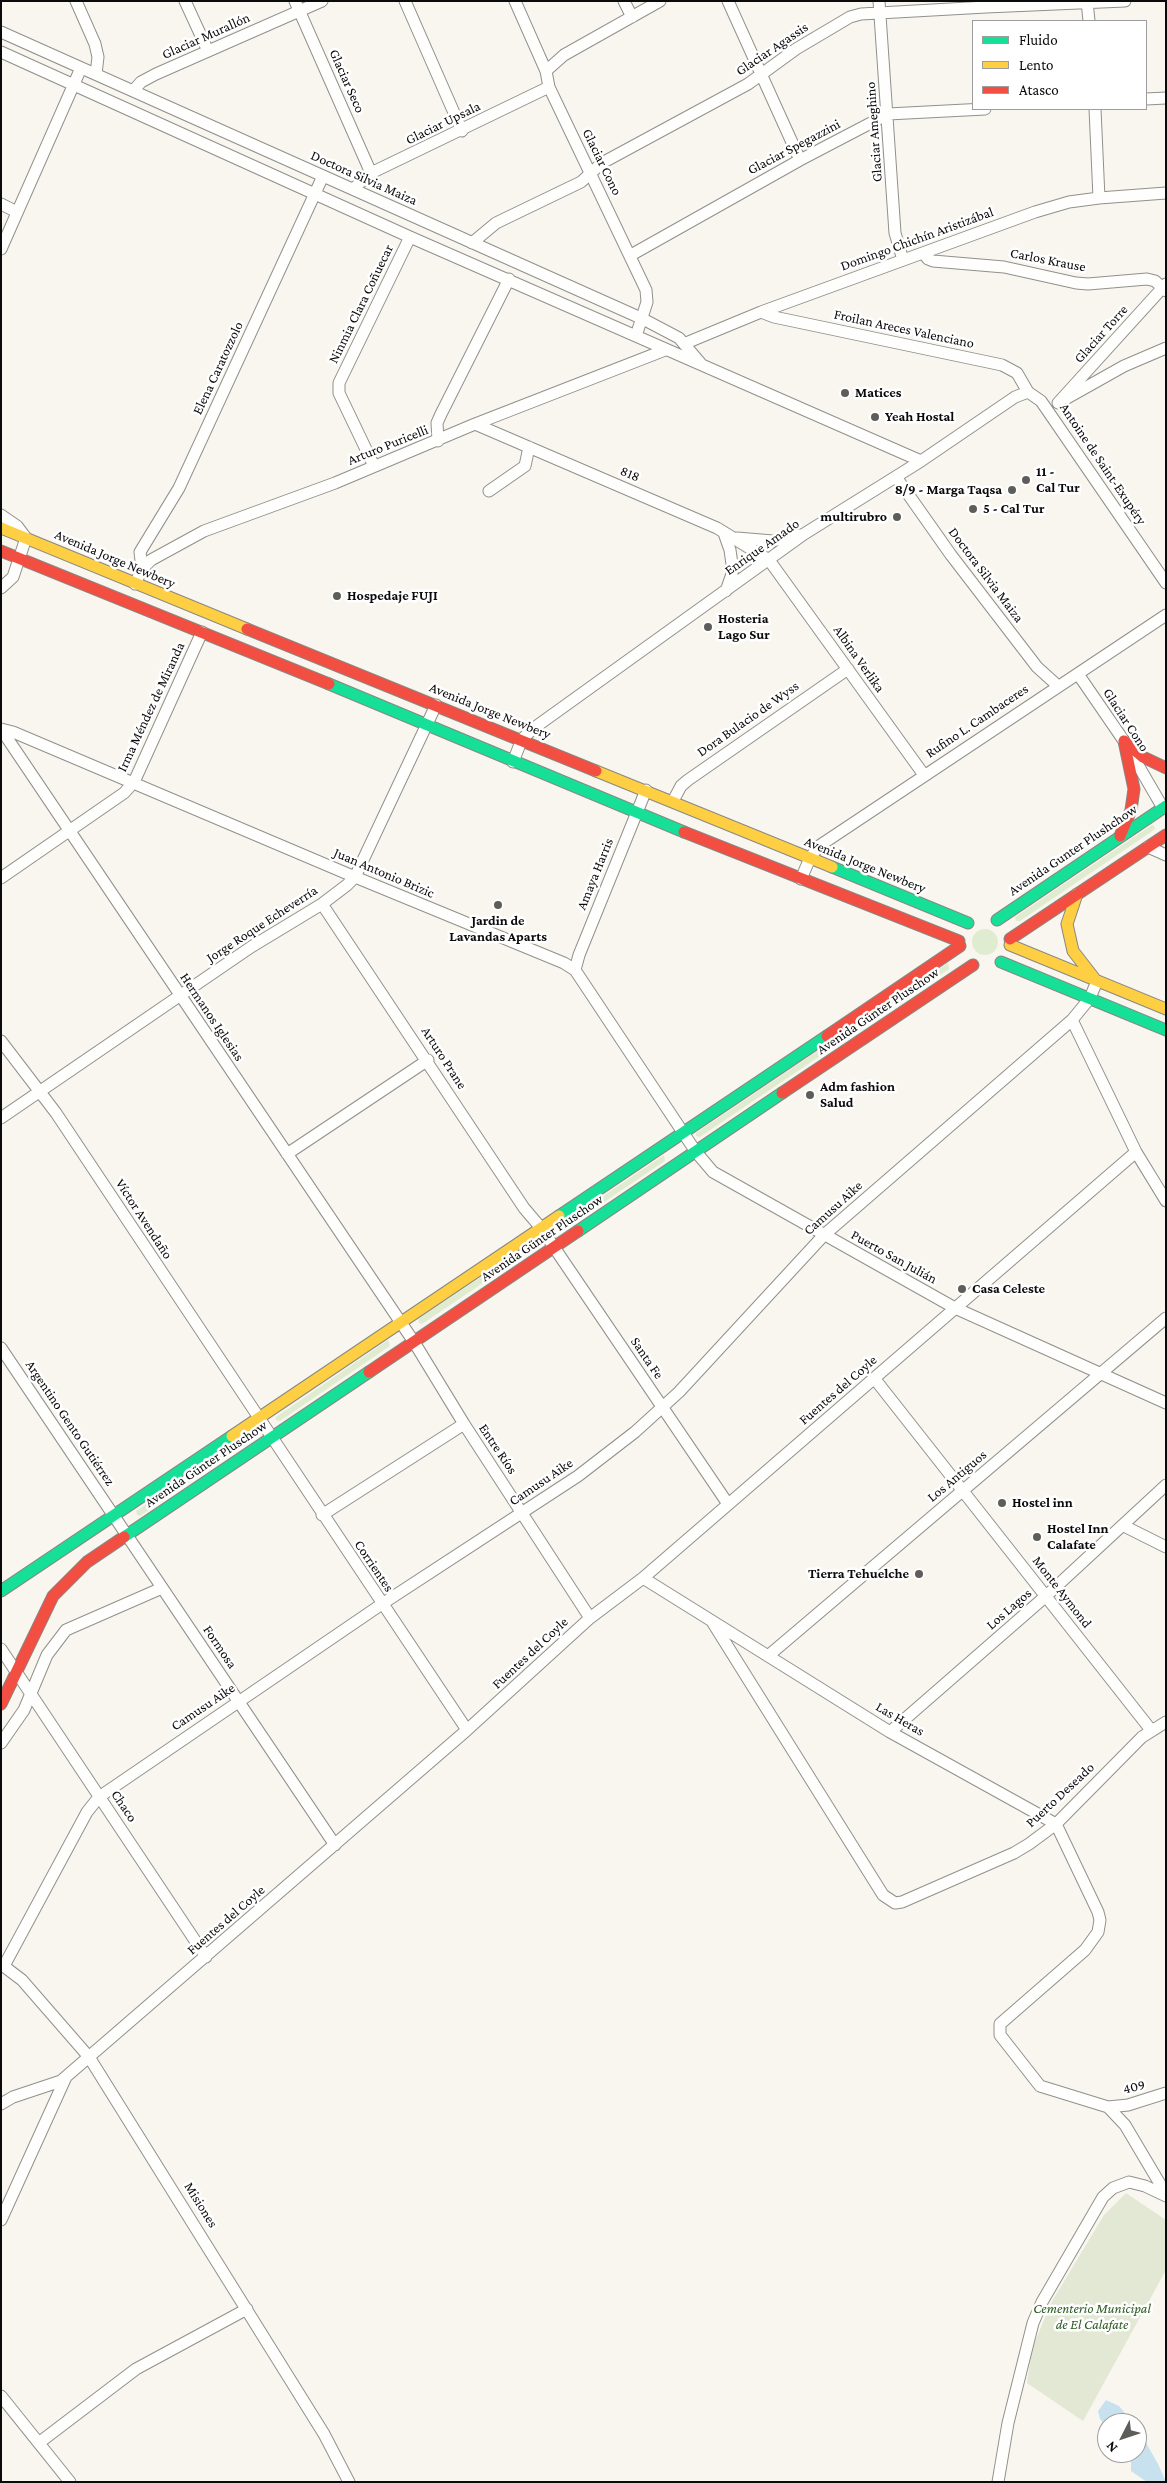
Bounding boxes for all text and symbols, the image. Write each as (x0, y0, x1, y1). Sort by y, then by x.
street label: Glaciar Murallón (159, 9, 253, 63)
street label: Glaciar Agassis (733, 19, 811, 79)
legend (972, 20, 1147, 110)
text: Fluido (1019, 32, 1058, 48)
street label: Glaciar Seco (326, 47, 368, 115)
text: Lento (1019, 57, 1053, 73)
street label: Glaciar Ameghino (862, 81, 886, 183)
text: Atasco (1019, 82, 1059, 98)
street label: Glaciar Upsala (403, 98, 483, 148)
street label: Glaciar Spegazzini (745, 116, 843, 178)
street label: Glaciar Cono (579, 126, 625, 198)
street label: Doctora Silvia Maiza (308, 147, 420, 209)
street label: Domingo Chichín Aristizábal (838, 203, 996, 275)
street label: Ninmia Clara Coñuecar (325, 242, 397, 366)
street label: Carlos Krause (1009, 244, 1087, 276)
street label: Glaciar Torre (1071, 301, 1131, 367)
street label: Froilan Areces Valenciano (832, 306, 976, 352)
street label: Elena Caratozzolo (189, 319, 247, 417)
place label: Matices (855, 385, 902, 401)
marker: Matices (839, 387, 851, 399)
street label: Antoine de Saint-Exupéry (1056, 400, 1150, 528)
place label: Yeah Hostal (885, 409, 954, 425)
marker: Yeah Hostal (869, 411, 881, 423)
street label: Arturo Puricelli (345, 421, 431, 469)
street label: 818 (618, 462, 642, 486)
place label: 11 - Cal Tur (1036, 464, 1080, 497)
marker: 11 - Cal Tur (1020, 474, 1032, 486)
place label: 8/9 - Marga Taqsa (895, 482, 1002, 498)
marker: 8/9 - Marga Taqsa (1006, 484, 1018, 496)
place label: 5 - Cal Tur (983, 501, 1044, 517)
marker: 5 - Cal Tur (967, 503, 979, 515)
place label: multirubro (820, 509, 887, 525)
marker: multirubro (891, 511, 903, 523)
street label: Enrique Amado (721, 515, 803, 579)
street label: Doctora Silvia Maiza (945, 524, 1027, 626)
street label: Avenida Jorge Newbery (52, 526, 178, 592)
place label: Hospedaje FUJI (347, 588, 438, 604)
marker: Hospedaje FUJI (331, 590, 343, 602)
place label: Hosteria Lago Sur (718, 611, 770, 644)
marker: Hosteria Lago Sur (702, 621, 714, 633)
street label: Albina Verlika (830, 622, 888, 696)
street label: Irma Méndez de Miranda (114, 640, 188, 774)
street label: Dora Bulacio de Wyss (694, 678, 802, 760)
street label: Avenida Jorge Newbery (427, 679, 553, 743)
street label: Rufino L. Cambaceres (922, 680, 1032, 762)
street label: Glaciar Cono (1099, 685, 1153, 755)
street label: Avenida Gunter Plushchow (1005, 801, 1141, 899)
street label: Avenida Jorge Newbery (802, 833, 928, 897)
street label: Amaya Harris (573, 836, 617, 912)
street label: Juan Antonio Brizic (331, 844, 437, 902)
street label: Jorge Roque Echeverría (203, 882, 321, 966)
marker: Jardin de Lavandas Aparts (492, 899, 504, 911)
place label: Jardin de Lavandas Aparts (449, 913, 547, 946)
street label: Avenida Günter Pluschow (814, 964, 942, 1058)
street label: Hermanos Iglesias (176, 970, 248, 1064)
street label: Arturo Prane (418, 1024, 470, 1092)
place label: Adm fashion Salud (820, 1079, 895, 1112)
marker: Adm fashion Salud (804, 1089, 816, 1101)
street label: Víctor Avendaño (112, 1176, 176, 1262)
street label: Camusu Aike (800, 1177, 866, 1239)
street label: Avenida Günter Pluschow (478, 1191, 606, 1285)
street label: Puerto San Julián (848, 1226, 940, 1288)
place label: Casa Celeste (972, 1281, 1045, 1297)
marker: Casa Celeste (956, 1283, 968, 1295)
street label: Santa Fe (627, 1334, 667, 1382)
street label: Fuentes del Coyle (796, 1352, 880, 1428)
street label: Argentino Gento Gutiérrez (22, 1357, 118, 1489)
street label: Avenida Günter Pluschow (142, 1417, 270, 1511)
street label: Entre Ríos (475, 1421, 521, 1477)
street label: Los Antiguos (924, 1446, 990, 1506)
street label: Camusu Aike (506, 1455, 576, 1509)
place label: Hostel inn (1012, 1495, 1073, 1511)
marker: Hostel inn (996, 1497, 1008, 1509)
place label: Hostel Inn Calafate (1047, 1521, 1109, 1554)
marker: Hostel Inn Calafate (1031, 1531, 1043, 1543)
street label: Corrientes (351, 1537, 397, 1595)
street label: Monte Aymond (1029, 1553, 1095, 1631)
place label: Tierra Tehuelche (808, 1566, 909, 1582)
marker: Tierra Tehuelche (913, 1568, 925, 1580)
street label: Los Lagos (983, 1585, 1035, 1633)
street label: Fuentes del Coyle (489, 1614, 571, 1692)
street label: Formosa (199, 1622, 241, 1672)
street label: Camusu Aike (168, 1680, 238, 1734)
street label: Las Heras (873, 1698, 927, 1740)
street label: Puerto Deseado (1022, 1759, 1098, 1831)
street label: Chaco (107, 1787, 141, 1825)
street label: Fuentes del Coyle (184, 1882, 268, 1958)
street label: 409 (1121, 2076, 1147, 2098)
street label: Misiones (180, 2179, 222, 2231)
park label: Cementerio Municipal de El Calafate (1033, 2301, 1151, 2334)
north arrow (1097, 2413, 1147, 2463)
text: N (1102, 2438, 1121, 2456)

